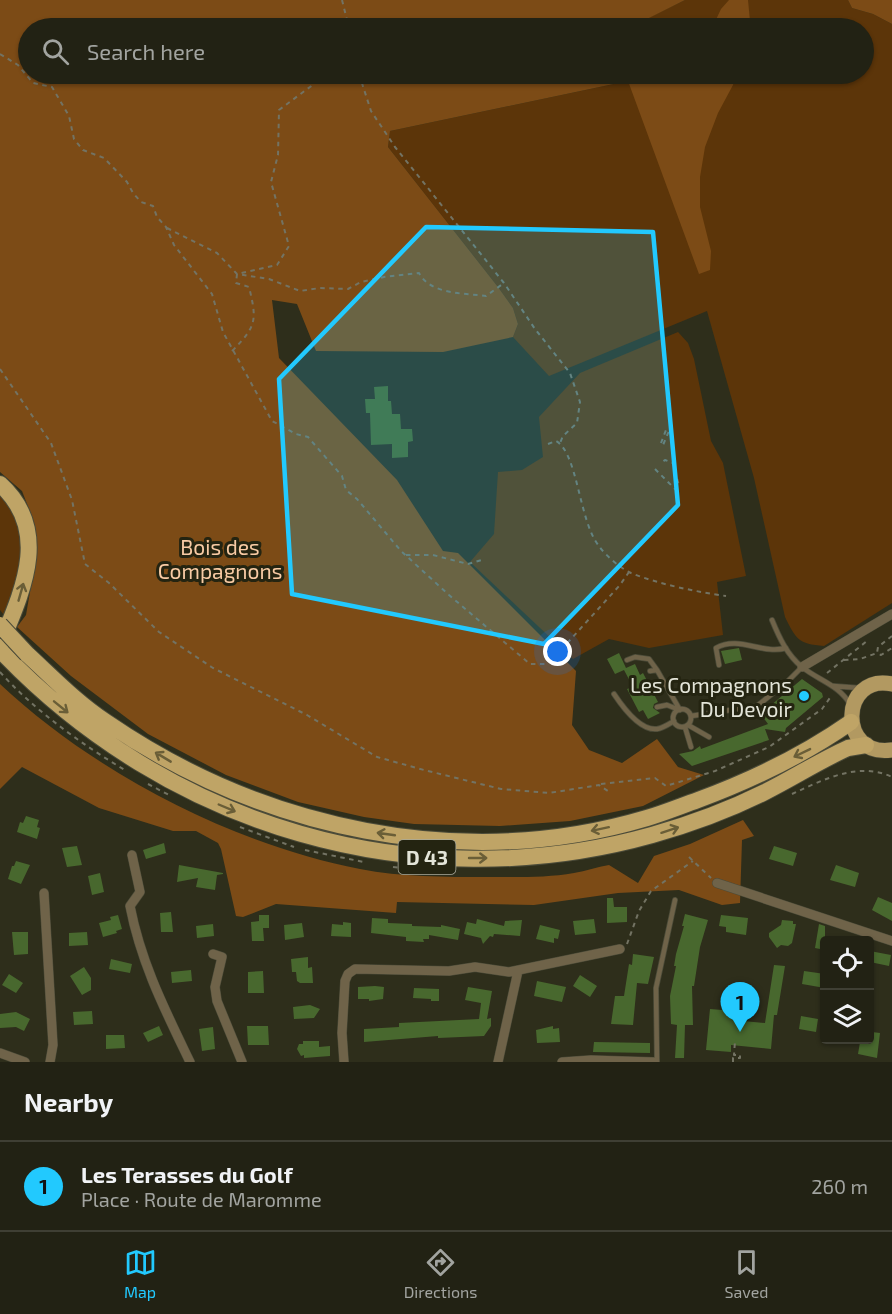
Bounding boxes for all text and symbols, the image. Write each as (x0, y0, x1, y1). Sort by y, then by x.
search box (18, 18, 874, 84)
icon: search (39, 35, 72, 68)
text: Search here (87, 38, 205, 64)
park label: Bois des Compagnons (158, 534, 282, 583)
one-way arrow (16, 583, 27, 602)
your location (543, 637, 572, 666)
place label: Les Compagnons Du Devoir (630, 672, 793, 721)
marker: Les Compagnons Du Devoir (797, 689, 811, 703)
one-way arrow (53, 700, 69, 713)
one-way arrow (793, 748, 811, 760)
one-way arrow (155, 751, 172, 763)
one-way arrow (217, 803, 235, 815)
one-way arrow (660, 823, 679, 834)
one-way arrow (591, 824, 611, 835)
one-way arrow (376, 829, 396, 840)
road number: D 43 (398, 840, 456, 874)
one-way arrow (467, 853, 487, 864)
map controls (820, 936, 874, 1044)
button: locate (820, 936, 874, 990)
pin: 1 (720, 982, 760, 1032)
button: layers (820, 990, 874, 1044)
text: Nearby (24, 1086, 113, 1117)
text: Les Terasses du Golf (81, 1161, 293, 1187)
text: 1 (39, 1174, 48, 1198)
text: 260 m (811, 1174, 868, 1198)
text: Place · Route de Maromme (81, 1187, 322, 1211)
tab: Map (124, 1246, 157, 1301)
tab: Directions (404, 1246, 477, 1301)
tab: Saved (725, 1246, 768, 1301)

